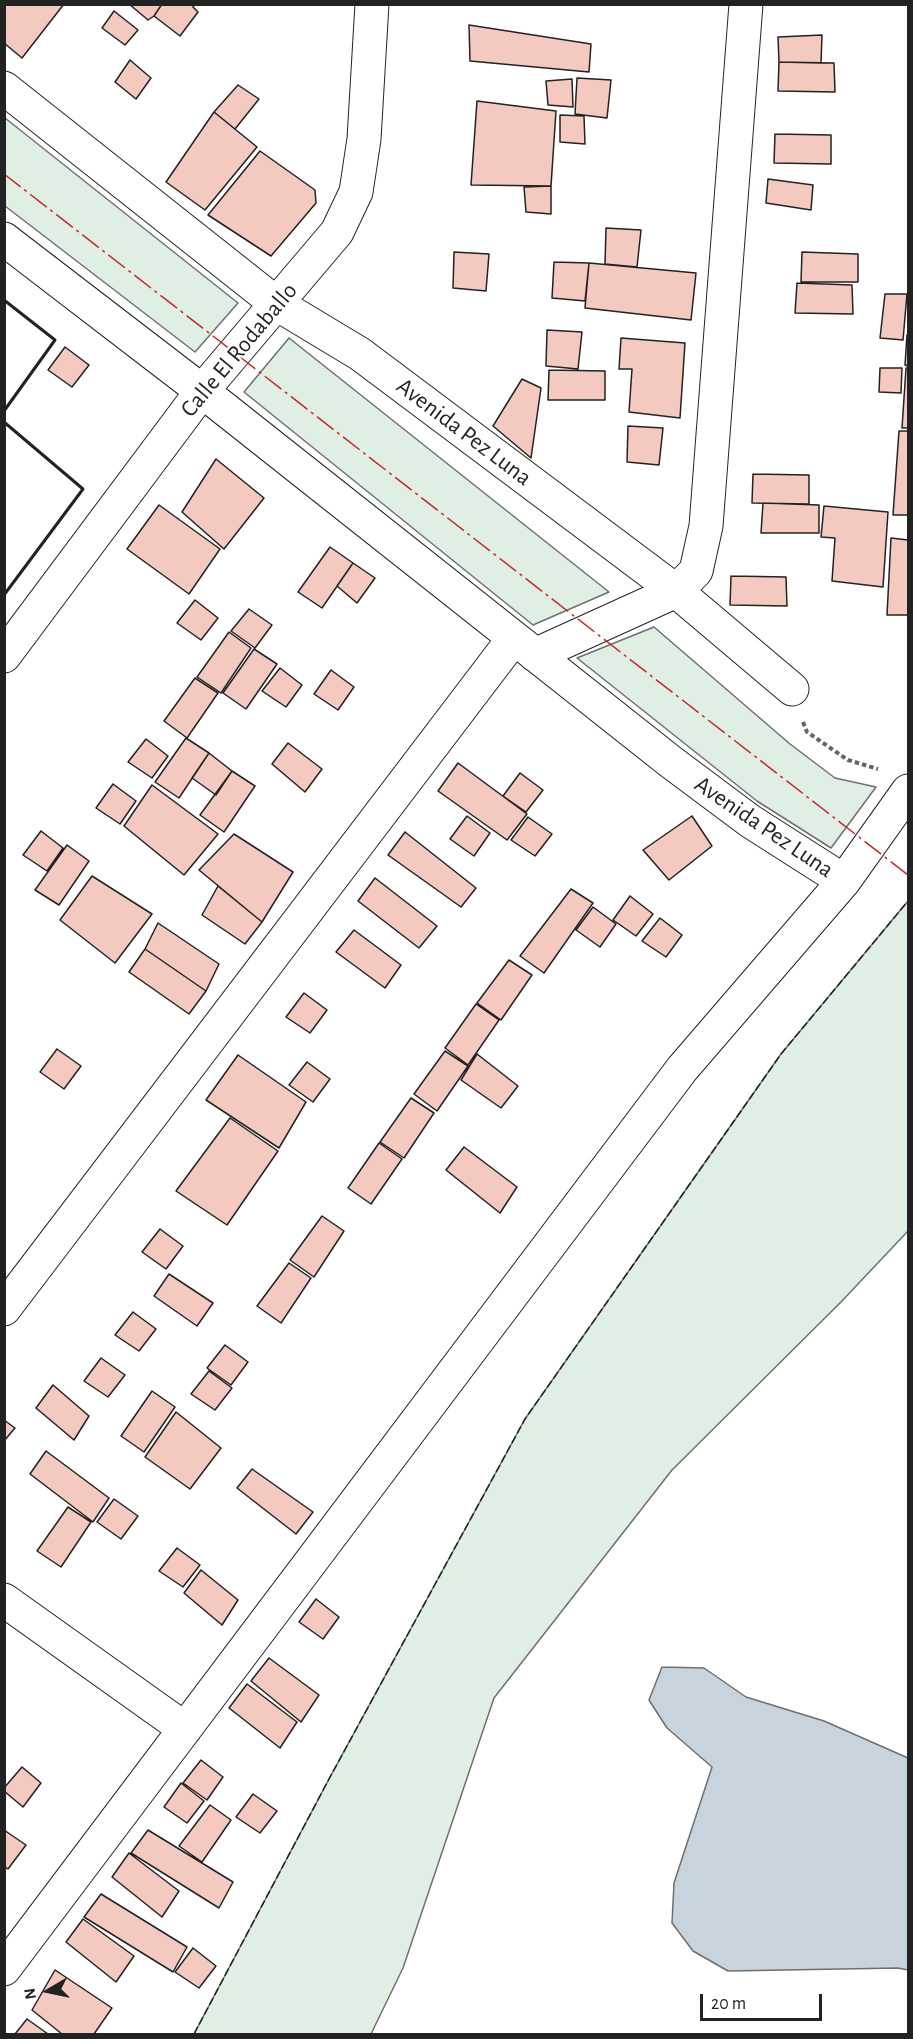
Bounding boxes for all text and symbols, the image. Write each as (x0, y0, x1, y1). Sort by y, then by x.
street label: Calle El Rodaballo (174, 277, 304, 423)
street label: Avenida Pez Luna (391, 372, 537, 492)
street label: Avenida Pez Luna (689, 770, 839, 884)
north arrow (18, 1961, 78, 2021)
scale bar (703, 1982, 824, 2020)
text: N (21, 1987, 39, 2001)
text: 20 m (711, 1995, 746, 2013)

